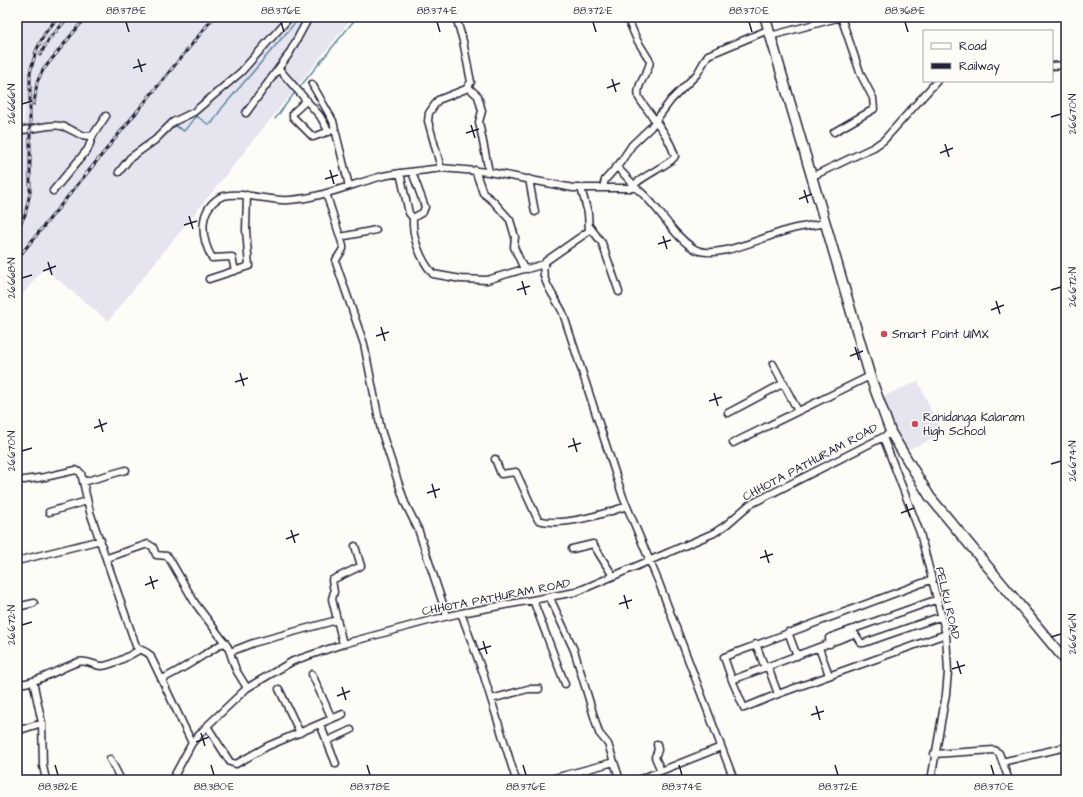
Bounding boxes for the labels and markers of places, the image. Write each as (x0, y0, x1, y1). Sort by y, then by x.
place label: Smart Point U1MX (892, 326, 989, 343)
marker: Smart Point U1MX (879, 329, 889, 339)
place label: Ranidanga Kalaram High School (923, 409, 1025, 441)
marker: Ranidanga Kalaram High School (910, 419, 920, 429)

